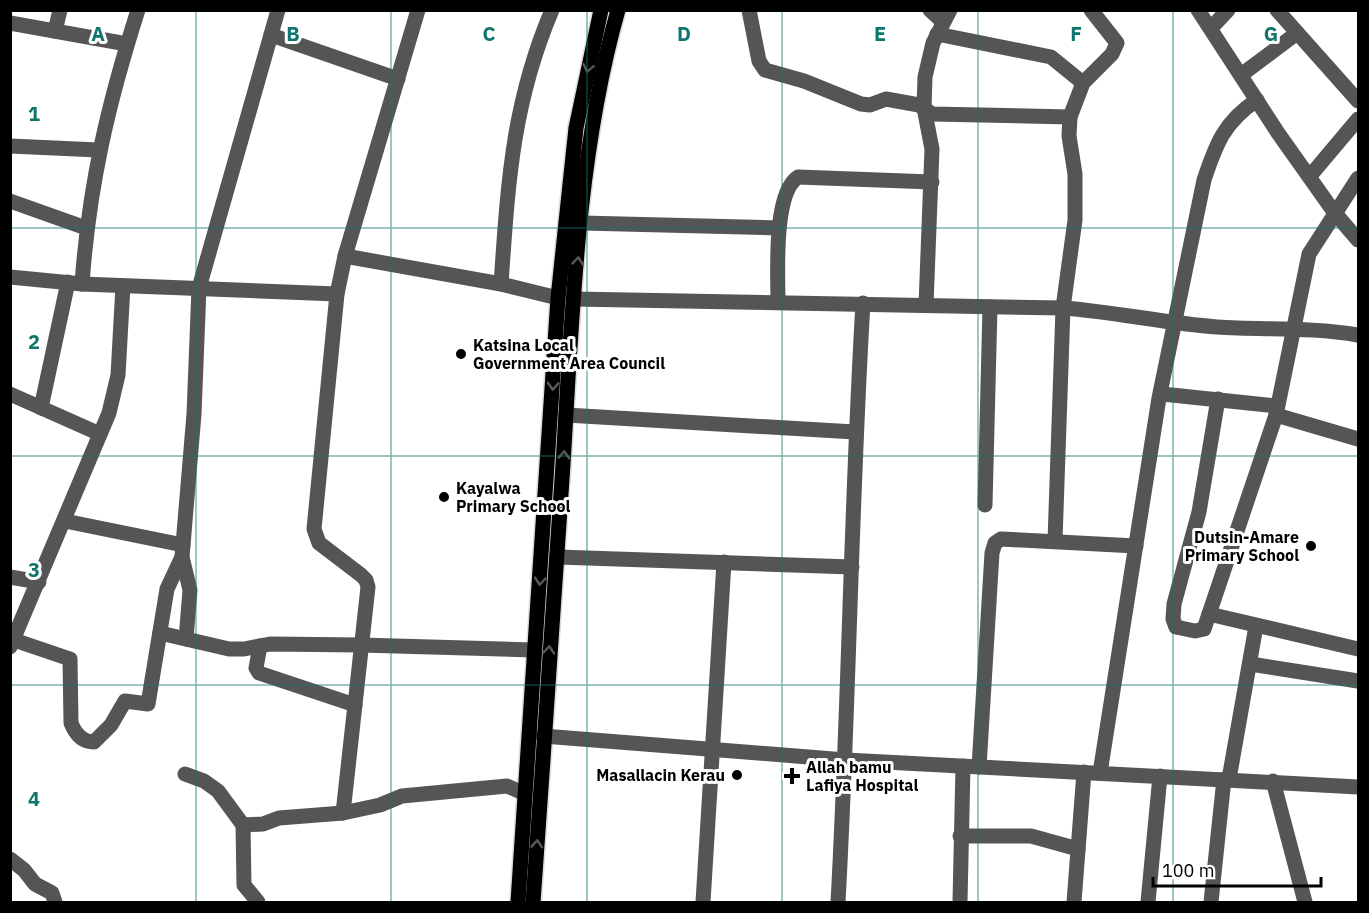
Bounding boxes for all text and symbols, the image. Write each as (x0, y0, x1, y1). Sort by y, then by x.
text: A (91, 20, 105, 47)
text: B (286, 20, 300, 47)
text: C (482, 20, 496, 47)
text: D (677, 20, 691, 47)
text: E (874, 20, 886, 47)
text: F (1070, 20, 1082, 47)
text: G (1264, 20, 1278, 47)
one-way arrow (583, 62, 596, 72)
text: 1 (28, 100, 40, 127)
one-way arrow (571, 256, 584, 265)
text: 2 (28, 328, 40, 355)
place label: Katsina Local Government Area Council (473, 335, 665, 373)
marker: Katsina Local Government Area Council (454, 347, 468, 361)
one-way arrow (546, 382, 559, 391)
one-way arrow (557, 451, 570, 460)
place label: Kayalwa Primary School (456, 478, 571, 516)
marker: Kayalwa Primary School (437, 490, 451, 504)
place label: Dutsin-Amare Primary School (1185, 527, 1299, 565)
marker: Dutsin-Amare Primary School (1304, 539, 1318, 553)
text: 3 (28, 556, 40, 583)
one-way arrow (534, 576, 547, 585)
one-way arrow (542, 645, 555, 654)
place label: Allah bamu Lafiya Hospital (806, 757, 918, 795)
place label: Masallacin Kerau (596, 765, 725, 785)
marker: Allah bamu Lafiya Hospital (783, 767, 801, 785)
marker: Masallacin Kerau (730, 768, 744, 782)
text: 4 (28, 785, 40, 812)
one-way arrow (530, 840, 543, 849)
scale bar (1153, 850, 1321, 888)
text: 100 m (1162, 859, 1214, 882)

